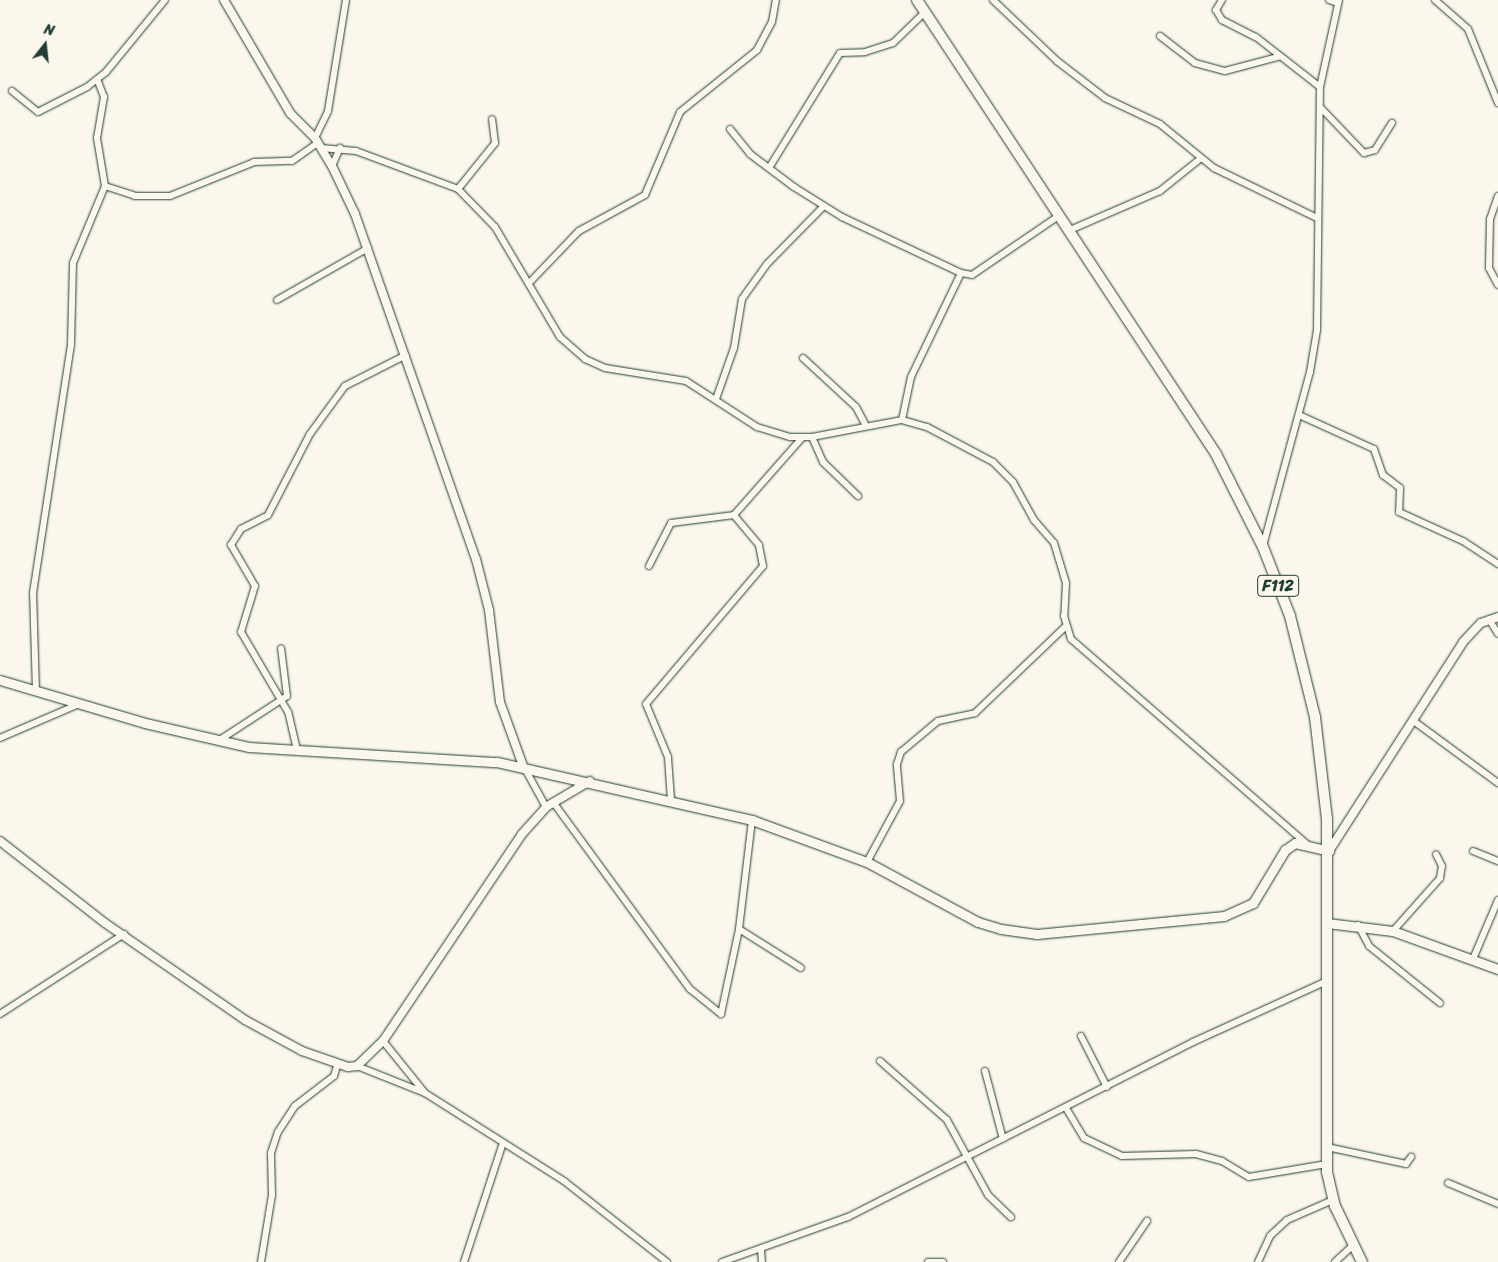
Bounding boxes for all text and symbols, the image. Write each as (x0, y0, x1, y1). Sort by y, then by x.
text: N (41, 17, 57, 43)
north arrow (20, 20, 70, 70)
road number: F112 (1257, 572, 1299, 600)

